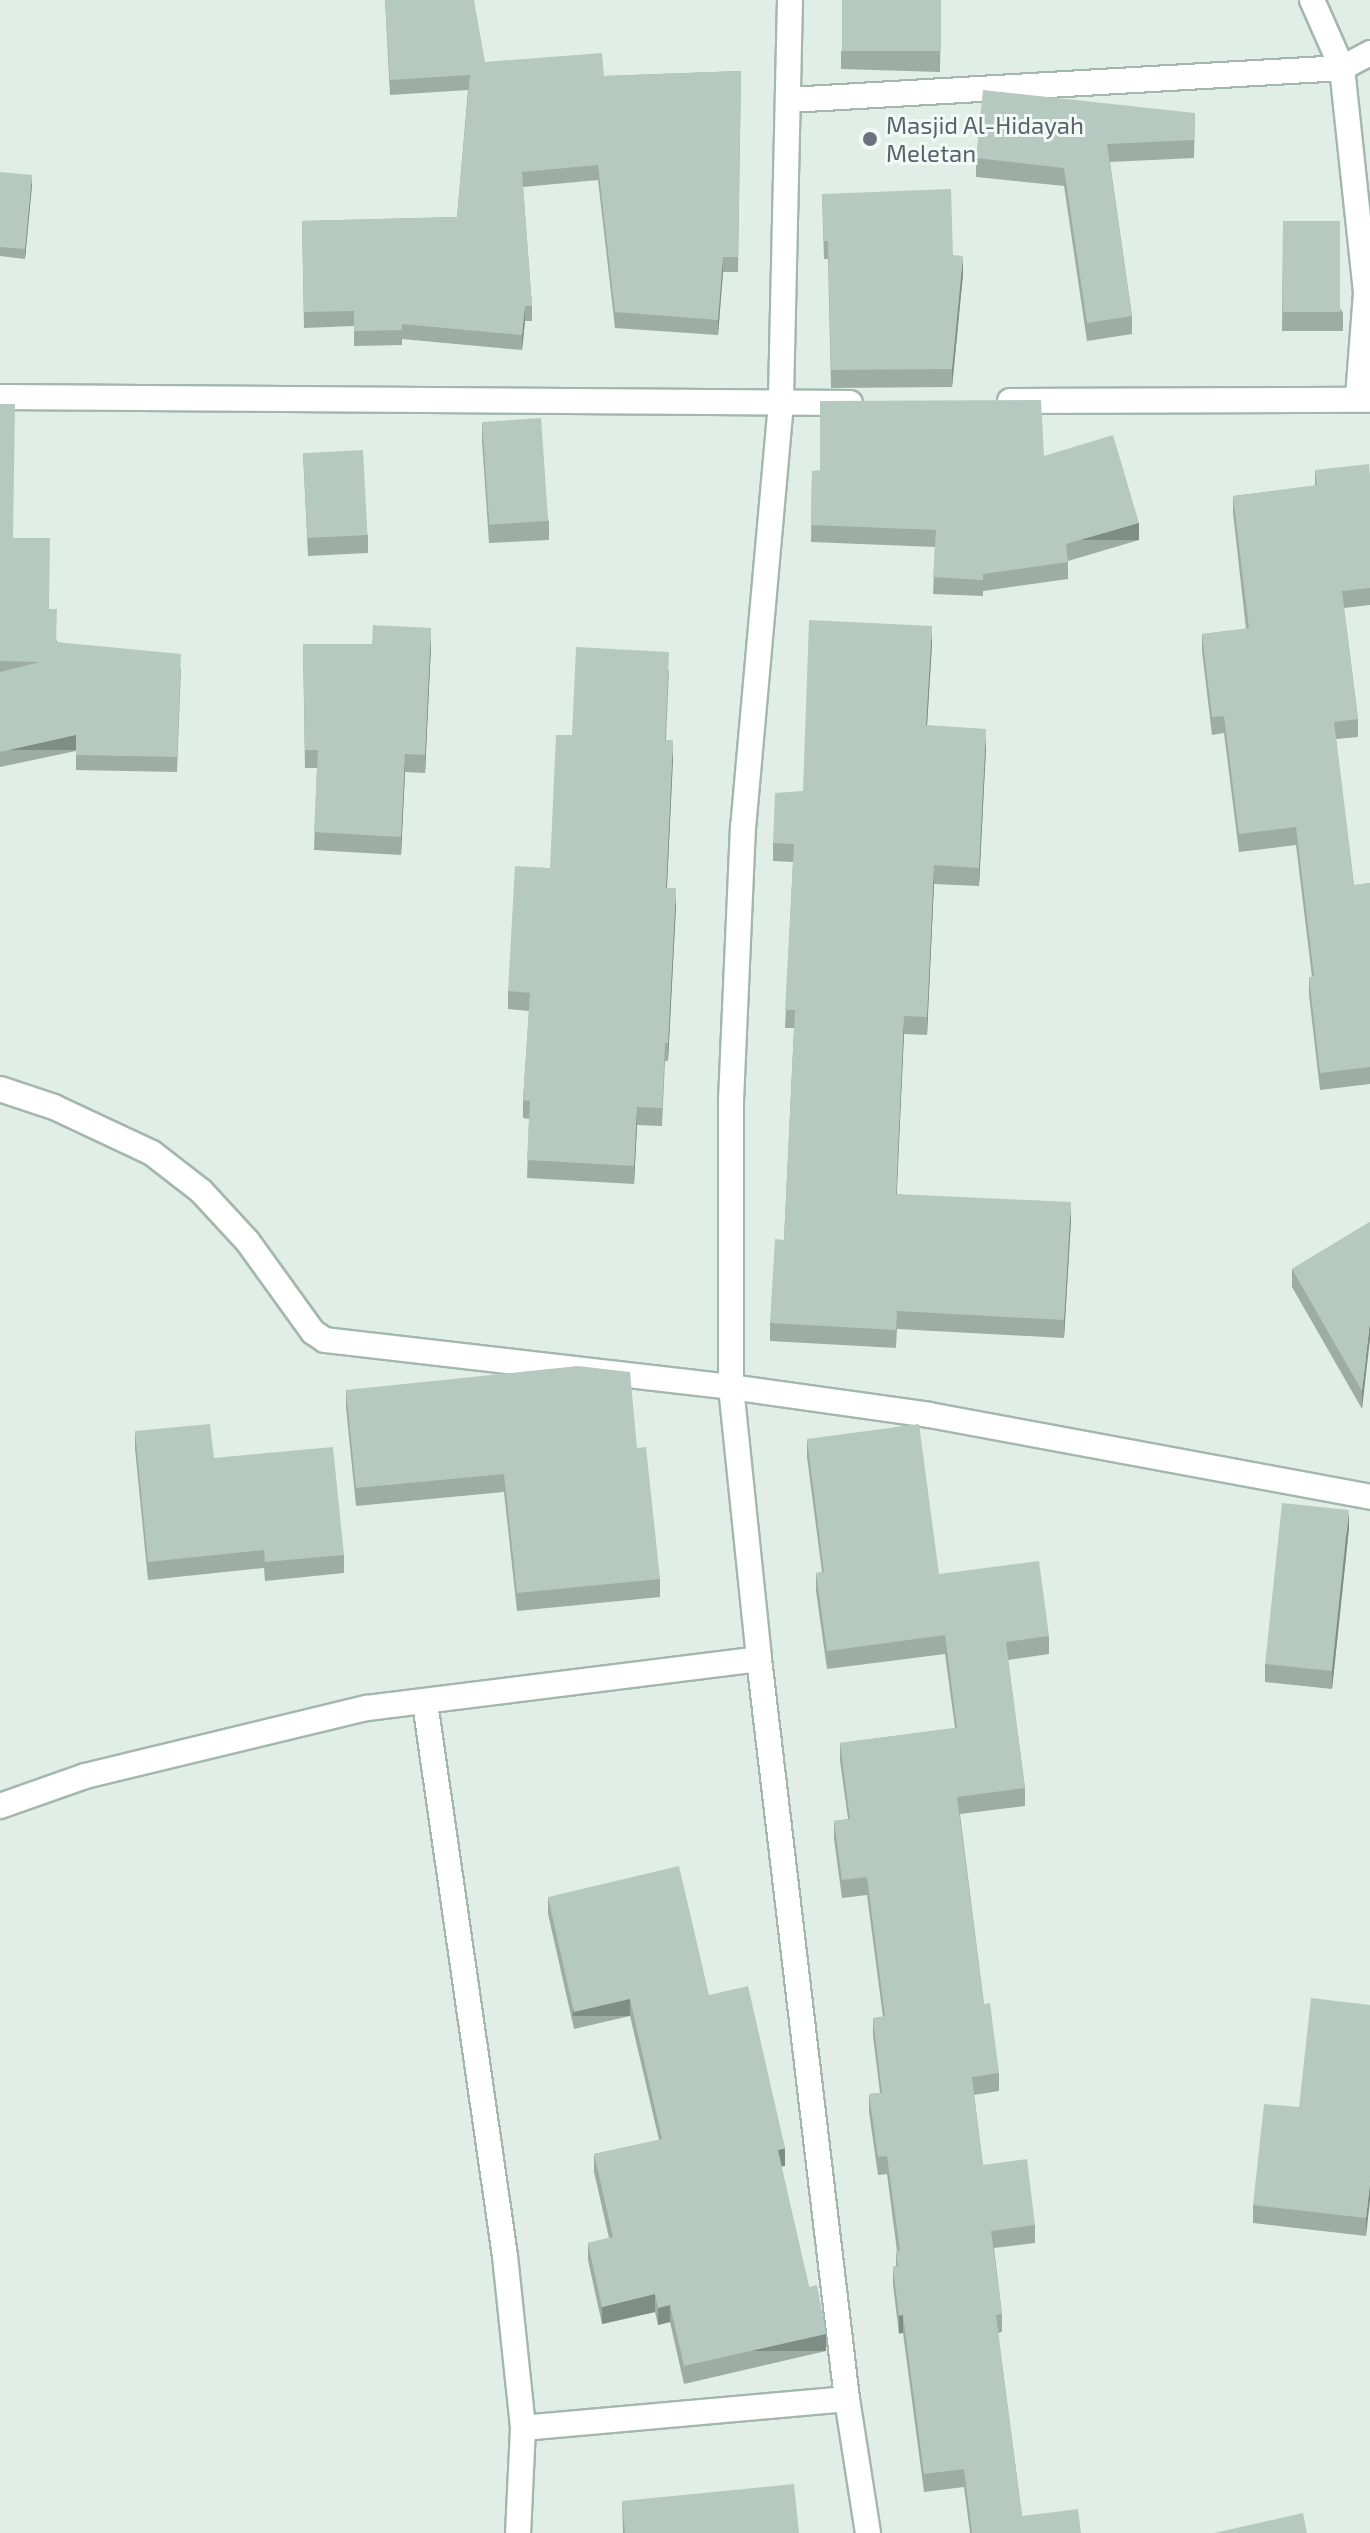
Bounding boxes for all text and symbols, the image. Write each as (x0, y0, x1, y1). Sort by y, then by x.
place label: Masjid Al-Hidayah Meletan (886, 111, 1084, 167)
marker: Masjid Al-Hidayah Meletan (861, 130, 879, 148)

